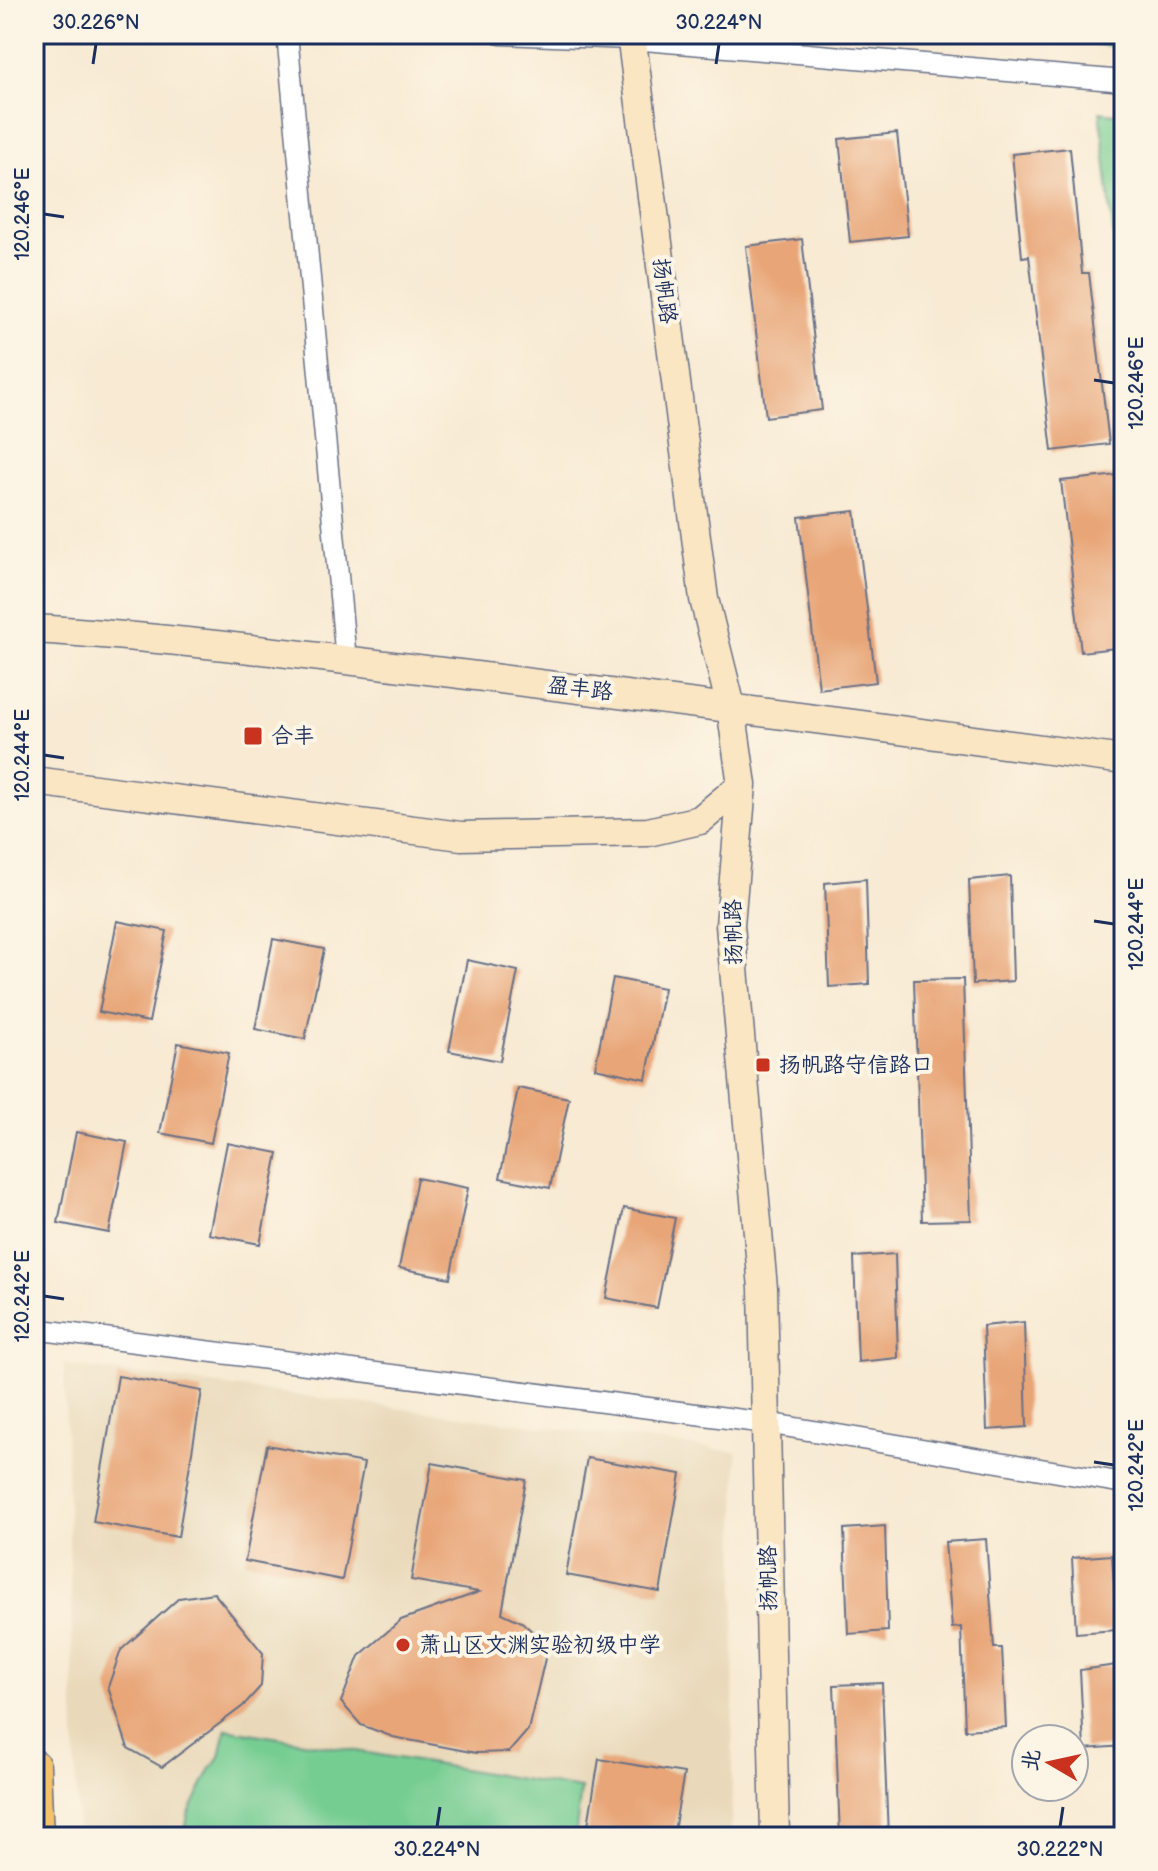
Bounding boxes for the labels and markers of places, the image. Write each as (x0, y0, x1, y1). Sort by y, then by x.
place label: 合丰 (271, 723, 315, 750)
marker: 合丰 (242, 725, 264, 747)
place label: 扬帆路守信路口 (779, 1052, 933, 1079)
marker: 扬帆路守信路口 (754, 1056, 772, 1074)
place label: 萧山区文渊实验初级中学 (419, 1632, 661, 1659)
marker: 萧山区文渊实验初级中学 (394, 1636, 412, 1654)

